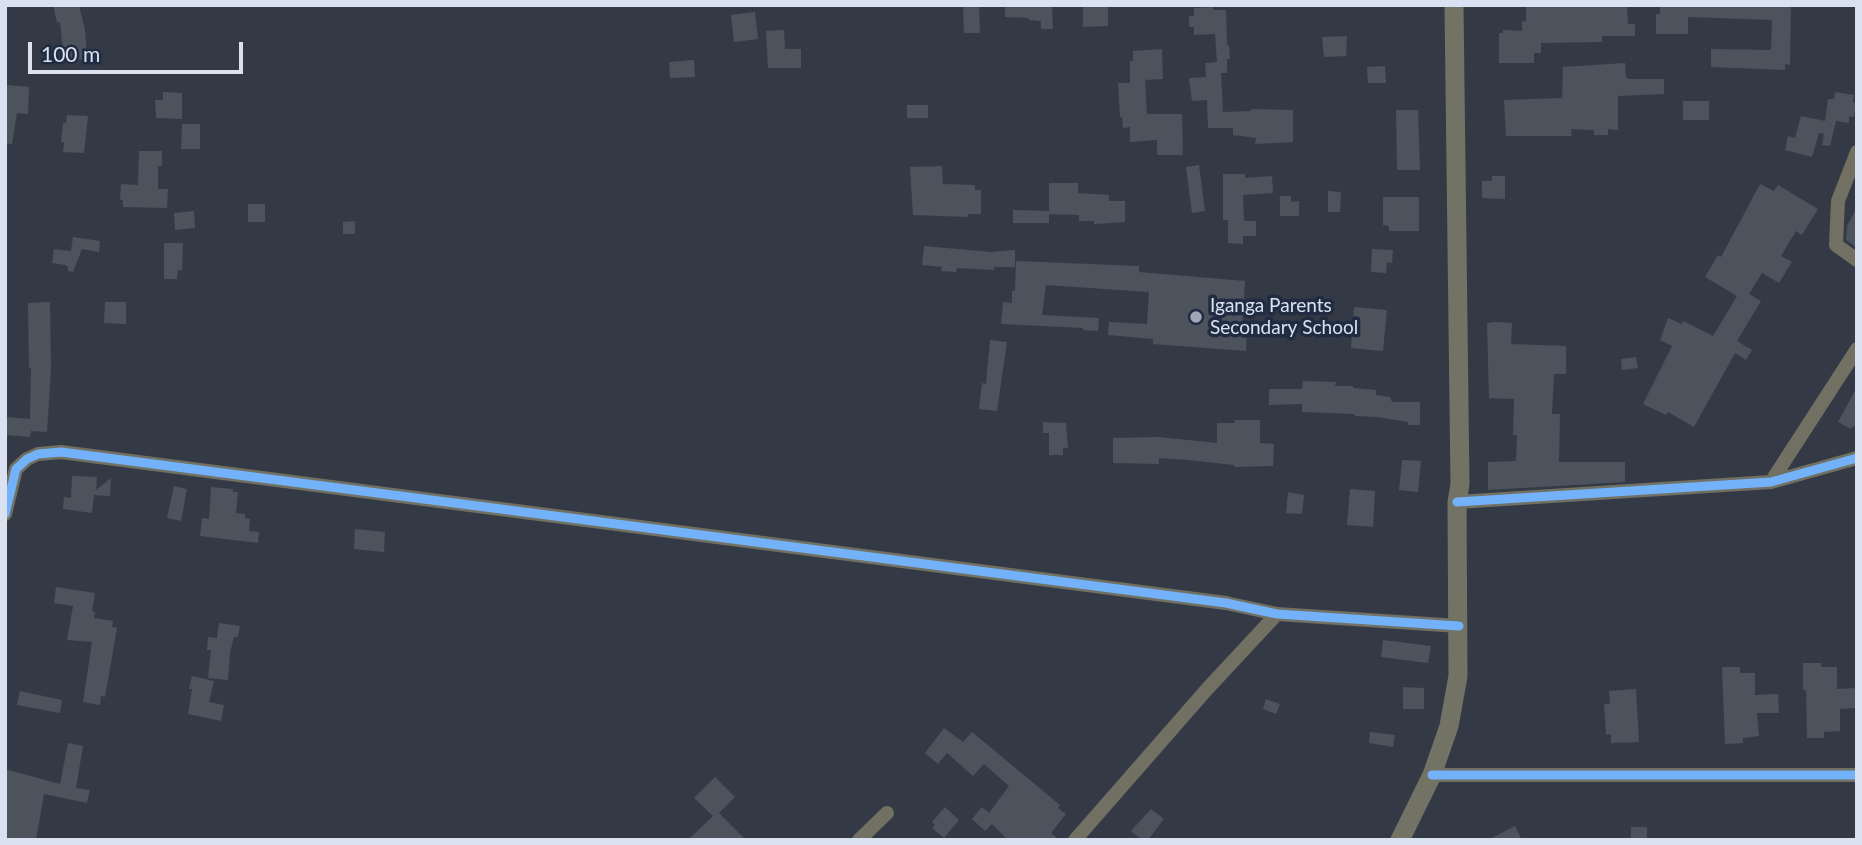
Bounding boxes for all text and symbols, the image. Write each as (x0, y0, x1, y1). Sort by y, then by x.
scale bar (32, 28, 247, 72)
text: 100 m (41, 41, 100, 66)
place label: Iganga Parents Secondary School (1210, 295, 1358, 339)
marker: Iganga Parents Secondary School (1188, 309, 1204, 325)

